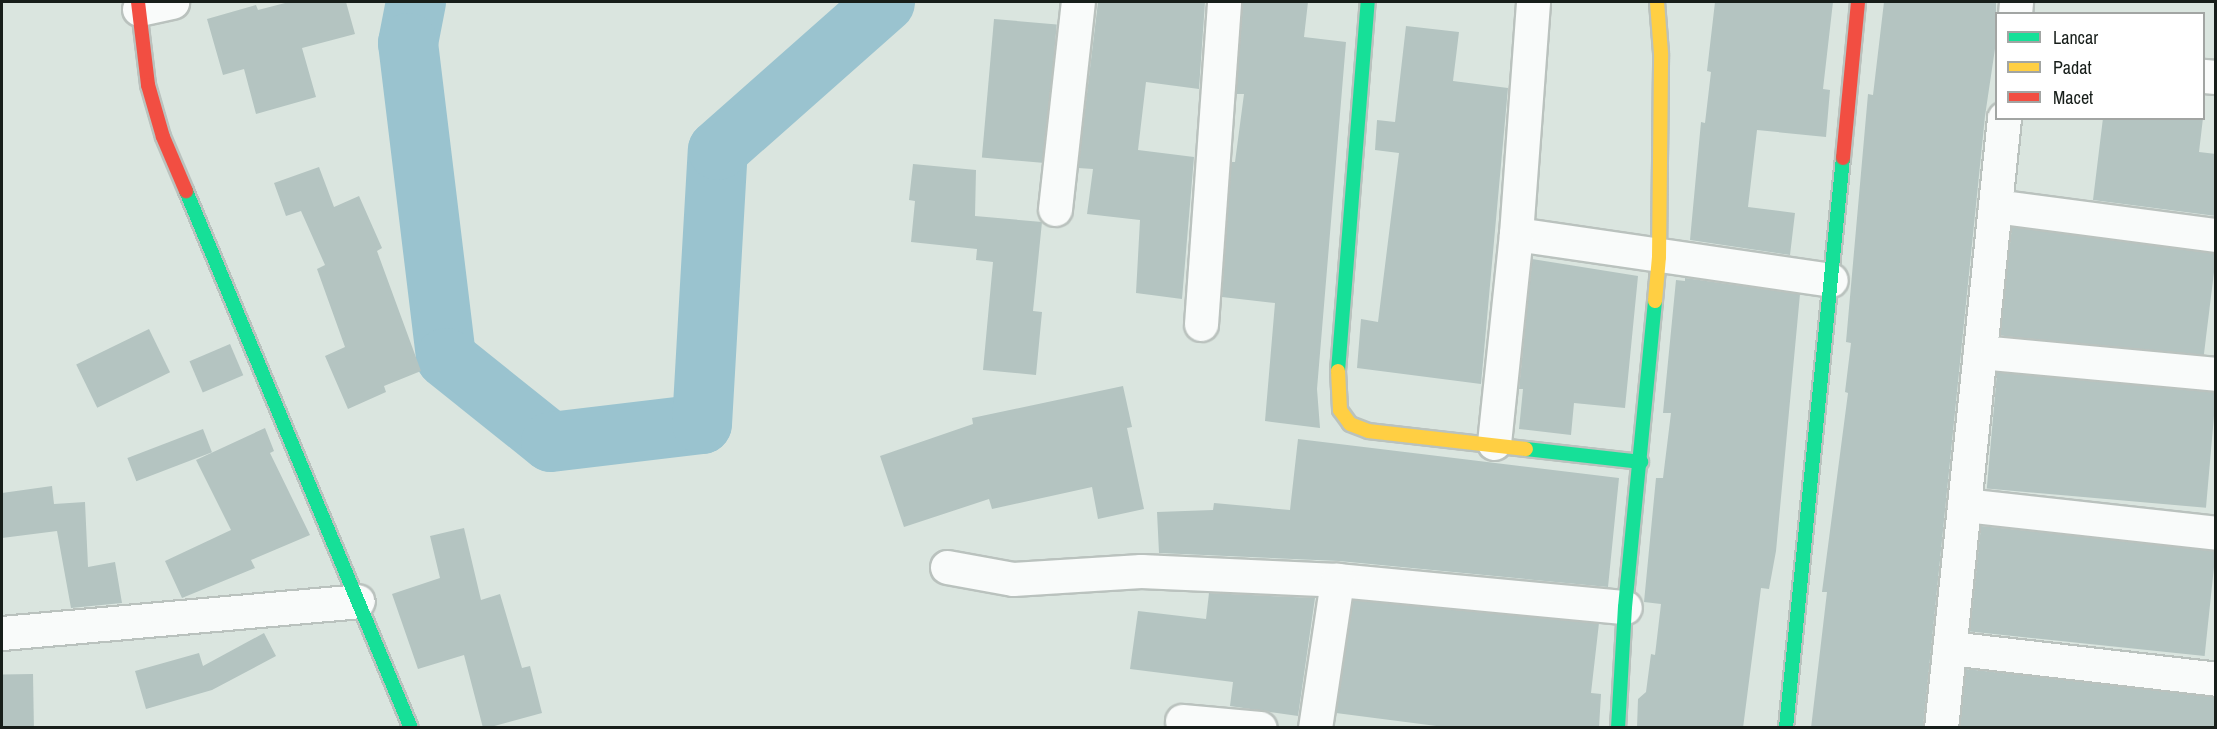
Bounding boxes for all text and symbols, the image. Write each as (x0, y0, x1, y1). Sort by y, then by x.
legend (1995, 12, 2205, 120)
text: Lancar (2053, 25, 2098, 50)
text: Padat (2053, 55, 2092, 80)
text: Macet (2053, 85, 2093, 110)

